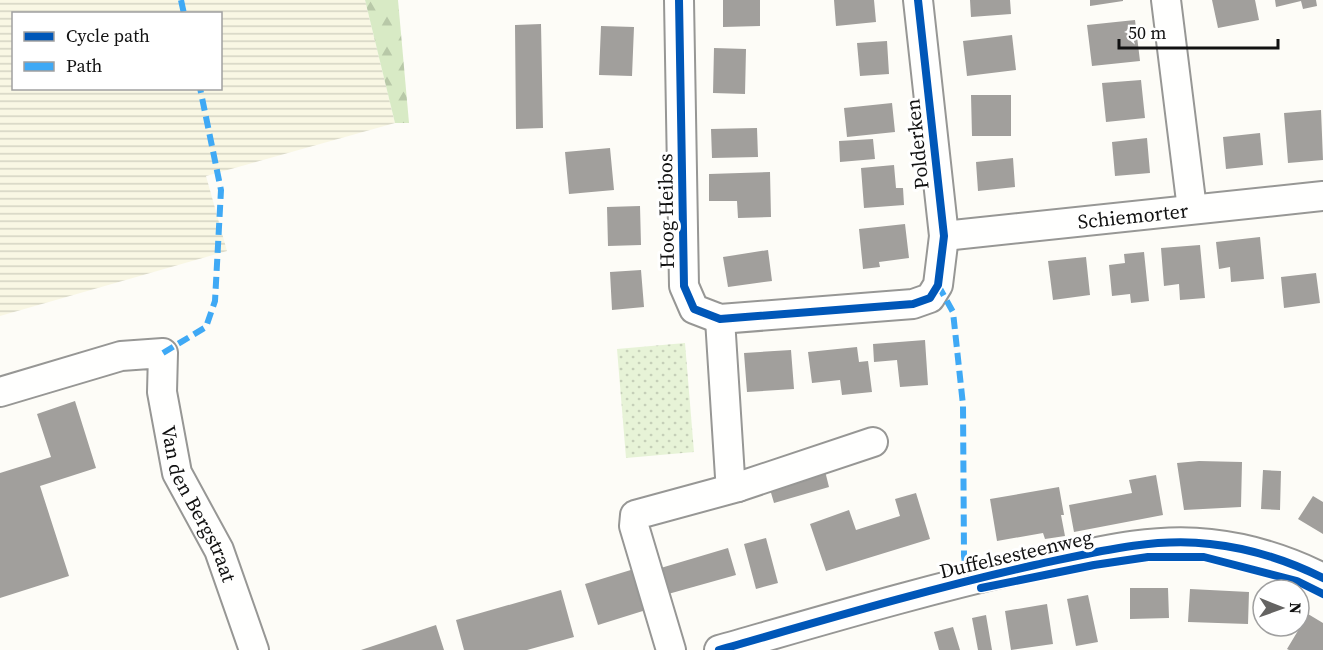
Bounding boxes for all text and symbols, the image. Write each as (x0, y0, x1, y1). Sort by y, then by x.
legend (12, 12, 222, 90)
scale bar (1119, 12, 1278, 50)
text: 50 m (1128, 20, 1166, 45)
text: Cycle path (66, 23, 150, 48)
text: Path (66, 53, 103, 78)
street label: Polderken (898, 97, 936, 191)
street label: Hoog Heibos (651, 153, 681, 269)
street label: Schiemorter (1076, 196, 1190, 236)
street label: Van den Bergstraat (154, 423, 243, 586)
street label: Duffelsesteenweg (937, 523, 1095, 585)
north arrow (1251, 578, 1311, 638)
text: N (1285, 602, 1307, 615)

